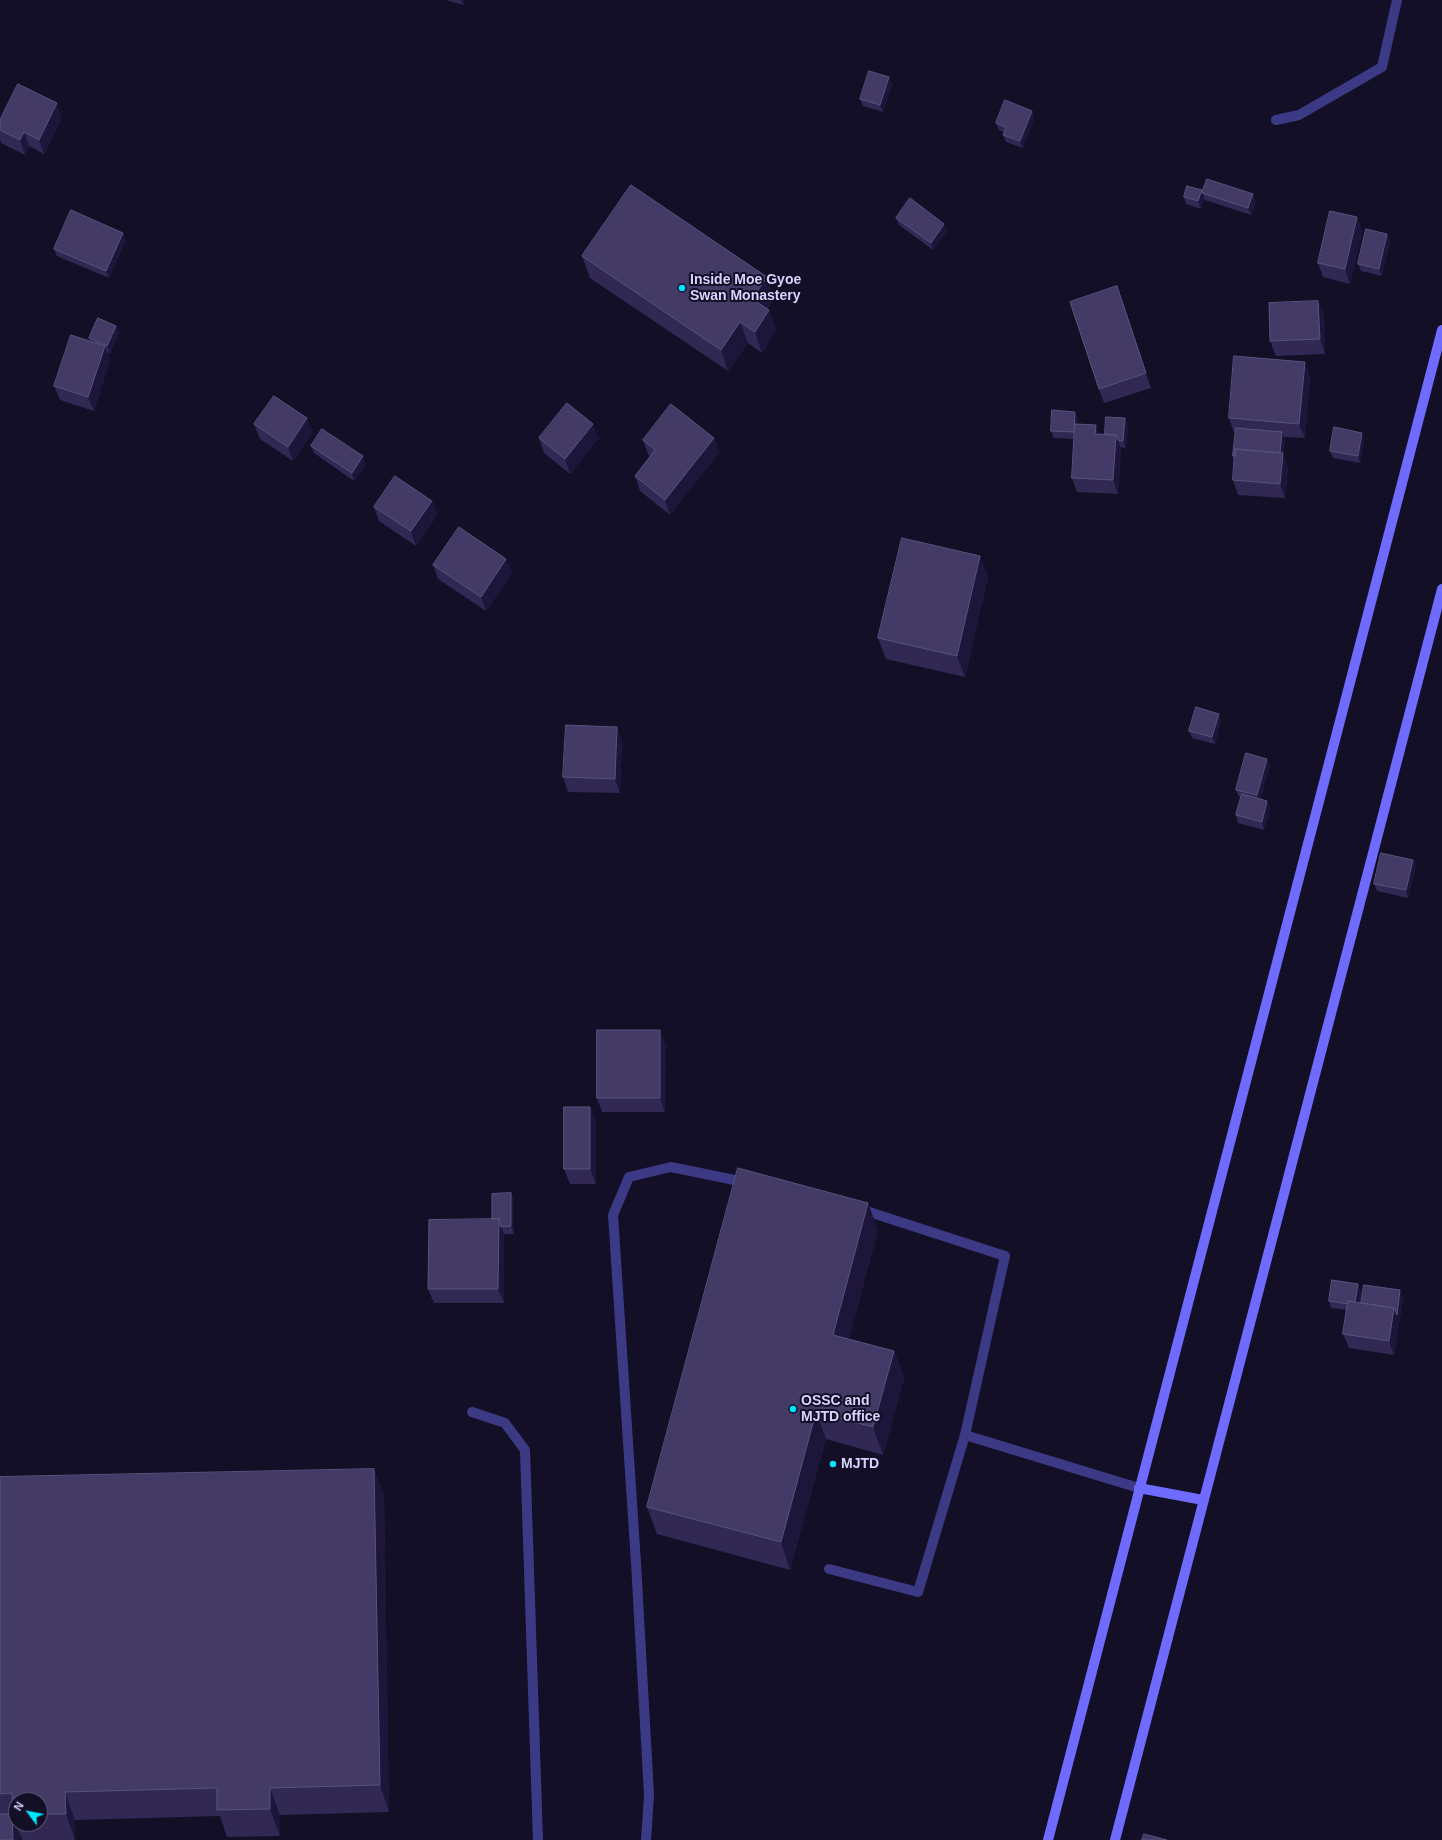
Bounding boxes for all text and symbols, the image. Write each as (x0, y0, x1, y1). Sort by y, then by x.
place label: Inside Moe Gyoe Swan Monastery (690, 272, 801, 304)
marker: Inside Moe Gyoe Swan Monastery (677, 283, 687, 293)
place label: OSSC and MJTD office (801, 1393, 880, 1426)
marker: OSSC and MJTD office (788, 1404, 798, 1414)
place label: MJTD (841, 1456, 879, 1472)
marker: MJTD (828, 1459, 838, 1469)
north arrow (8, 1792, 48, 1832)
text: N (11, 1800, 26, 1813)

